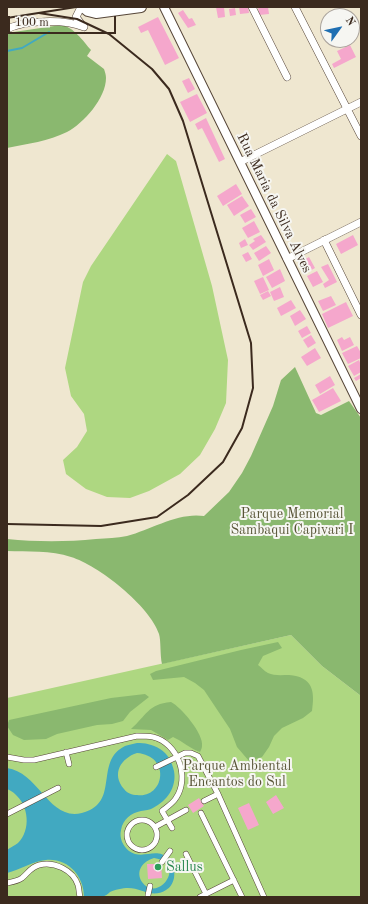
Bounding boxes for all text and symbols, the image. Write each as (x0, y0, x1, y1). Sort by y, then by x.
scale bar (10, 8, 118, 34)
north arrow (320, 8, 360, 48)
text: N (343, 15, 357, 28)
text: 100 m (15, 17, 49, 29)
street label: Rua Maria da Silva Alves (233, 130, 315, 276)
park label: Parque Memorial Sambaqui Capivari I (230, 506, 354, 538)
park label: Parque Ambiental Encantos do Sul (183, 758, 291, 790)
place label: Sallus (166, 859, 203, 875)
marker: Sallus (153, 862, 163, 872)

